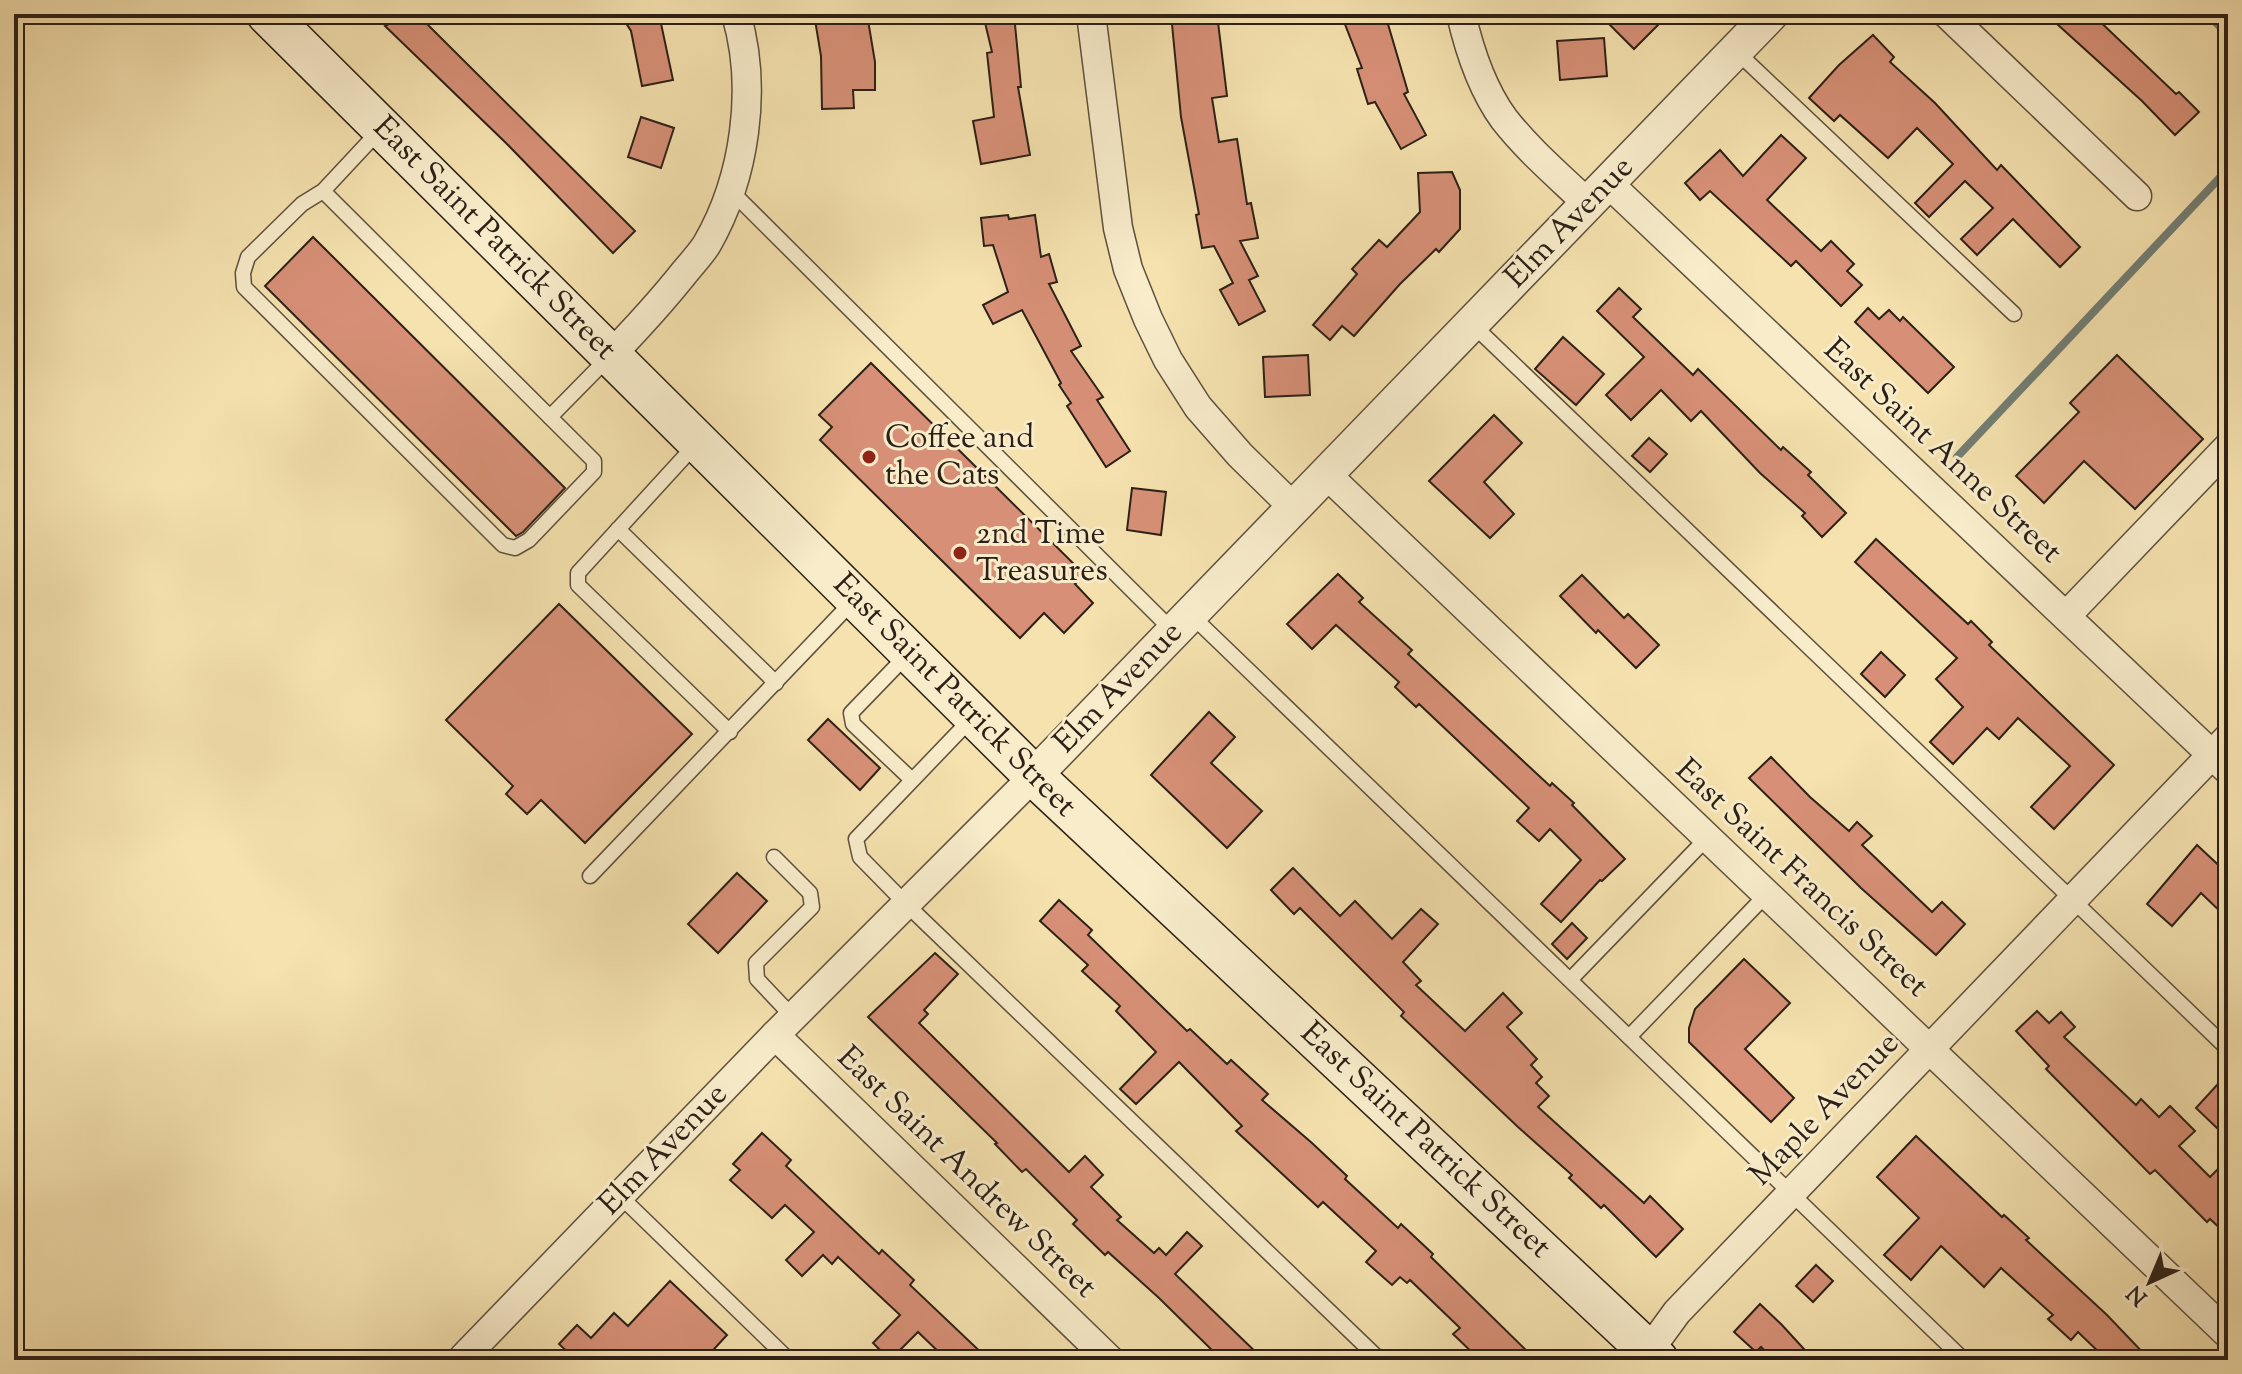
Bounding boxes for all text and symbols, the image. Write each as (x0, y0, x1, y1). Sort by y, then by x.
street label: East Saint Patrick Street (361, 106, 627, 372)
street label: Elm Avenue (1495, 146, 1645, 300)
street label: East Saint Anne Street (1812, 329, 2072, 575)
place label: Coffee and the Cats (885, 416, 1034, 499)
marker: Coffee and the Cats (860, 448, 878, 466)
place label: 2nd Time Treasures (976, 512, 1108, 595)
marker: 2nd Time Treasures (951, 544, 969, 562)
street label: East Saint Patrick Street (821, 563, 1087, 829)
street label: Elm Avenue (1044, 611, 1194, 765)
street label: East Saint Francis Street (1664, 749, 1938, 1009)
street label: East Saint Patrick Street (1289, 1012, 1561, 1270)
street label: Maple Avenue (1739, 1023, 1911, 1197)
street label: East Saint Andrew Street (826, 1036, 1106, 1310)
street label: Elm Avenue (589, 1073, 739, 1227)
north arrow (2110, 1242, 2190, 1322)
text: N (2120, 1276, 2156, 1312)

